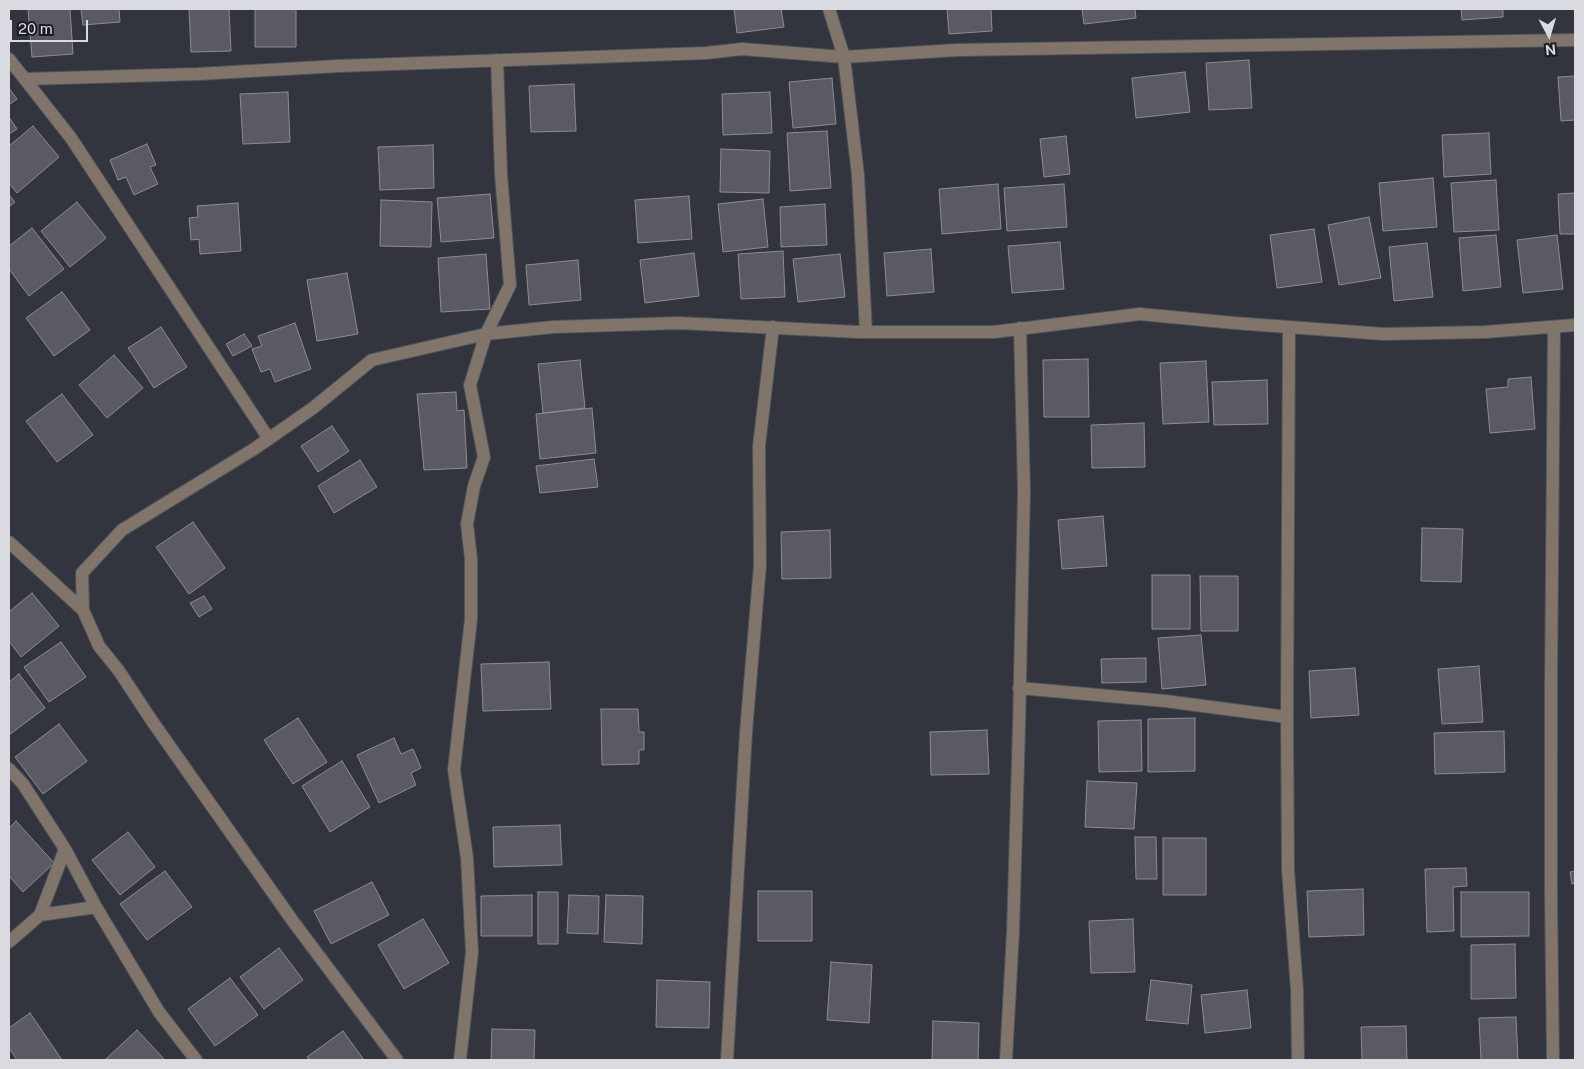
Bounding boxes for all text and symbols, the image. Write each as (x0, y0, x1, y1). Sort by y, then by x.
scale bar (12, 10, 90, 42)
north arrow (1524, 10, 1574, 60)
text: 20 m (18, 20, 53, 37)
text: N (1544, 41, 1557, 58)

